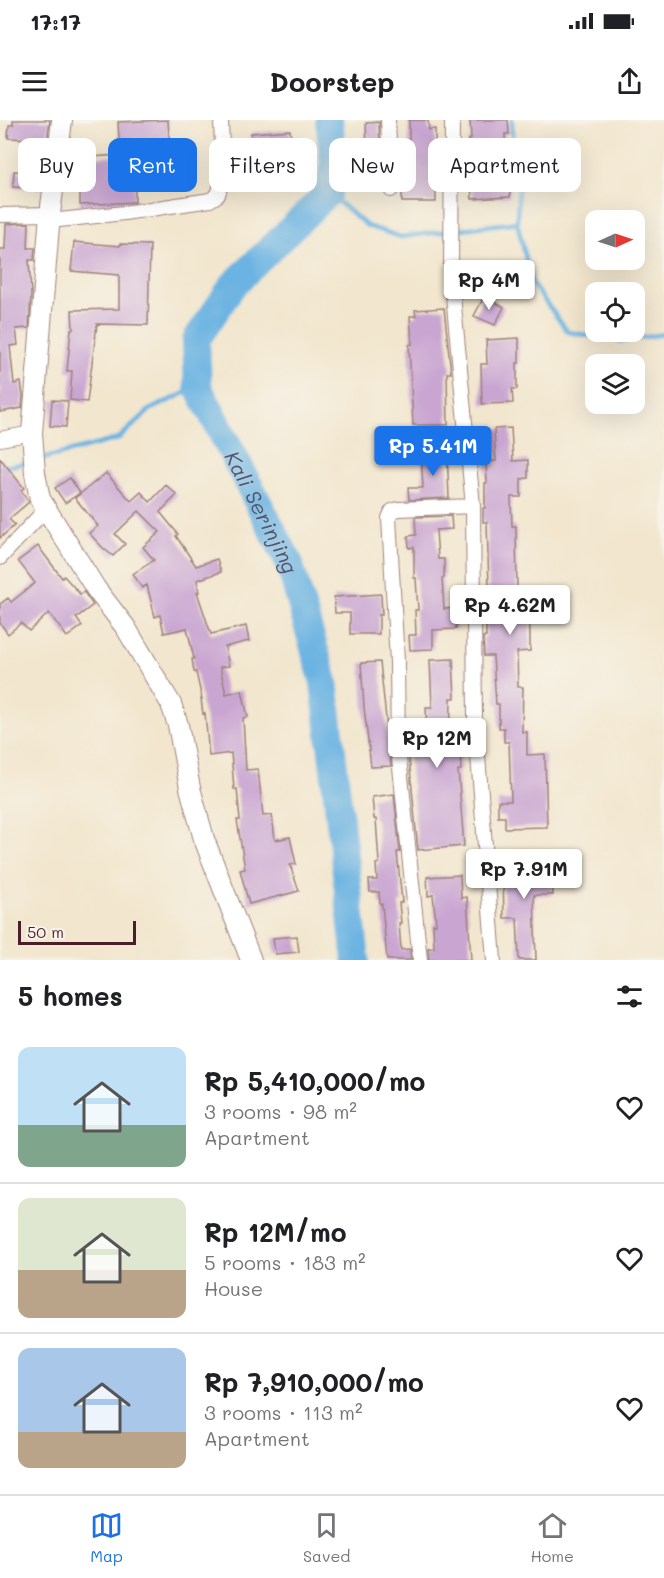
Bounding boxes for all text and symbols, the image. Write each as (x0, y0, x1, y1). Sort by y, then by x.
text: 17:17 (30, 7, 81, 36)
text: Doorstep (270, 64, 394, 99)
icon: menu (18, 65, 51, 98)
icon: share (613, 65, 646, 98)
chip: Buy (18, 138, 96, 192)
chip: Rent (108, 138, 197, 192)
chip: Filters (209, 138, 317, 192)
chip: New (329, 138, 416, 192)
chip: Apartment (428, 138, 581, 192)
north arrow (585, 210, 645, 270)
map controls (585, 210, 645, 414)
pin: Rp 4M (447, 260, 531, 311)
text: Rp 4M (458, 266, 520, 292)
button: locate (585, 282, 645, 342)
button: layers (585, 354, 645, 414)
pin: Rp 5.41M (371, 426, 495, 477)
text: Rp 5.41M (388, 432, 478, 458)
water label: Kali Serinjing (220, 446, 305, 576)
pin: Rp 4.62M (448, 585, 572, 636)
text: Rp 4.62M (464, 591, 556, 617)
pin: Rp 12M (388, 718, 486, 769)
text: Rp 12M (402, 724, 472, 750)
pin: Rp 7.91M (462, 849, 586, 900)
text: Rp 7.91M (480, 855, 568, 881)
scale bar (18, 918, 136, 946)
text: 50 m (27, 921, 64, 942)
text: 5 homes (18, 979, 123, 1013)
icon: filters (613, 980, 646, 1013)
text: Rp 5,410,000/mo (204, 1064, 425, 1098)
icon: home (66, 1071, 138, 1143)
icon: heart (613, 1091, 646, 1124)
text: 3 rooms · 98 m² (204, 1098, 357, 1124)
text: Apartment (204, 1124, 310, 1150)
text: Rp 12M/mo (204, 1215, 346, 1249)
icon: home (66, 1222, 138, 1294)
icon: heart (613, 1242, 646, 1275)
text: 5 rooms · 183 m² (204, 1249, 366, 1275)
text: House (204, 1275, 263, 1301)
text: Rp 7,910,000/mo (204, 1365, 424, 1399)
icon: home (66, 1372, 138, 1444)
icon: heart (613, 1392, 646, 1425)
text: 3 rooms · 113 m² (204, 1399, 363, 1425)
text: Apartment (204, 1425, 310, 1451)
tab: Map (90, 1509, 123, 1566)
tab: Saved (303, 1509, 350, 1566)
tab: Home (530, 1509, 574, 1566)

